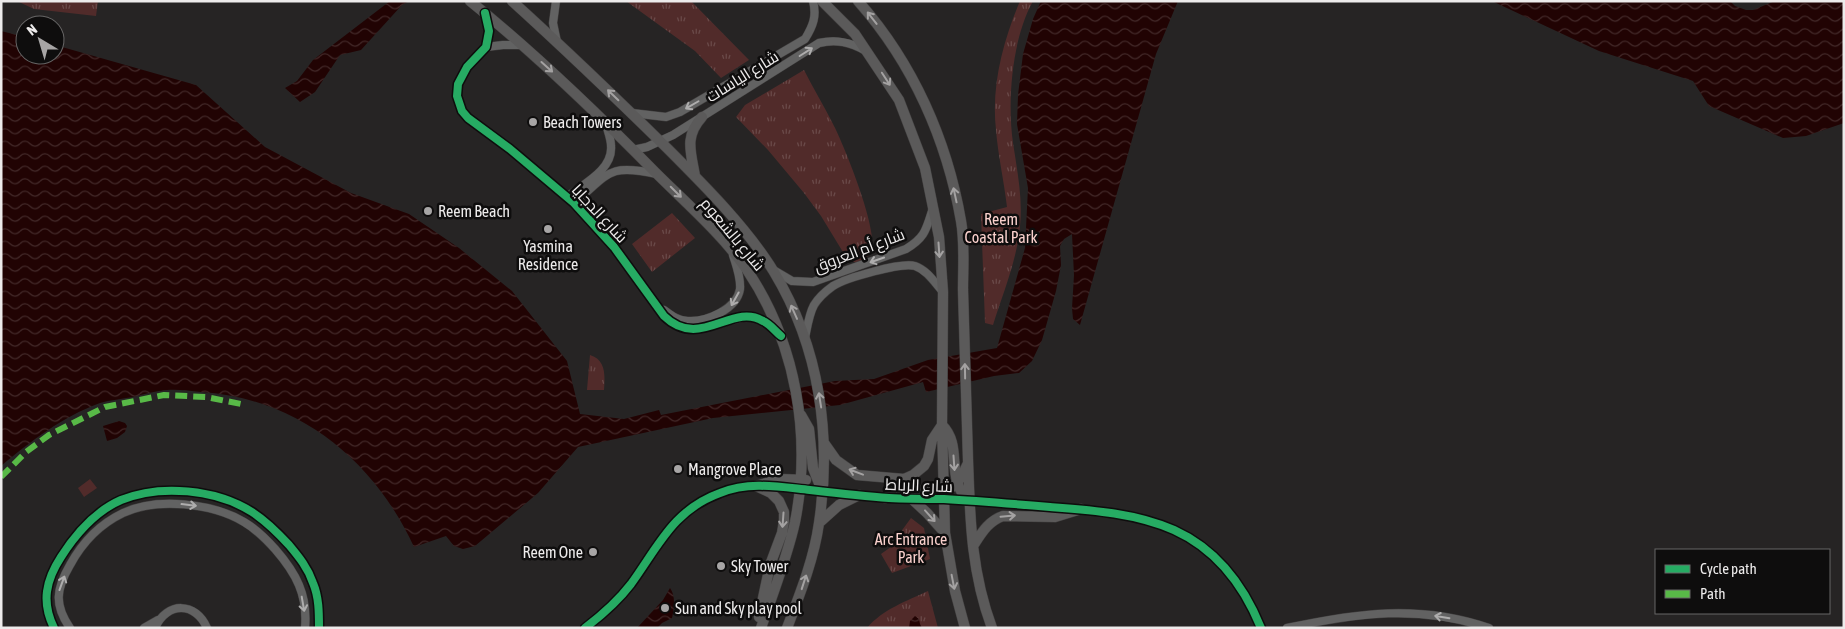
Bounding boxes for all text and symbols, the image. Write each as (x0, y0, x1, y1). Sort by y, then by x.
one-way arrow (867, 11, 878, 24)
north arrow (15, 15, 65, 65)
text: N (24, 21, 40, 39)
one-way arrow (799, 46, 813, 57)
street label: شارع الياسات (703, 47, 783, 108)
one-way arrow (540, 61, 553, 72)
one-way arrow (881, 72, 891, 86)
one-way arrow (607, 89, 619, 101)
one-way arrow (685, 100, 700, 110)
place label: Beach Towers (543, 113, 622, 131)
marker: Beach Towers (527, 116, 539, 128)
street label: شارع الدجايا (566, 180, 631, 248)
one-way arrow (670, 186, 682, 198)
one-way arrow (950, 187, 959, 203)
street label: شارع بالشعوم (695, 194, 769, 276)
place label: Reem Beach (438, 202, 510, 220)
marker: Reem Beach (422, 205, 434, 217)
park label: Reem Coastal Park (964, 210, 1038, 246)
marker: Yasmina Residence (542, 223, 554, 235)
street label: شارع أم العروق (811, 224, 908, 278)
place label: Yasmina Residence (518, 237, 578, 273)
one-way arrow (935, 241, 944, 257)
one-way arrow (870, 255, 886, 265)
one-way arrow (730, 292, 740, 307)
one-way arrow (789, 305, 799, 320)
one-way arrow (961, 363, 970, 379)
one-way arrow (815, 392, 825, 408)
one-way arrow (949, 455, 958, 471)
place label: Mangrove Place (688, 460, 781, 479)
marker: Mangrove Place (672, 463, 684, 475)
one-way arrow (849, 467, 864, 476)
street label: شارع الرباط (885, 475, 953, 498)
one-way arrow (181, 500, 197, 510)
one-way arrow (924, 509, 936, 522)
one-way arrow (999, 511, 1015, 521)
one-way arrow (778, 512, 787, 528)
park label: Arc Entrance Park (875, 530, 947, 566)
place label: Reem One (522, 543, 583, 561)
marker: Reem One (587, 546, 599, 558)
legend (1655, 549, 1830, 614)
place label: Sky Tower (731, 557, 789, 576)
marker: Sky Tower (715, 560, 727, 572)
text: Cycle path (1700, 560, 1757, 577)
one-way arrow (800, 574, 810, 590)
one-way arrow (949, 574, 958, 590)
one-way arrow (58, 575, 67, 591)
text: Path (1700, 585, 1726, 602)
one-way arrow (299, 596, 309, 612)
place label: Sun and Sky play pool (675, 599, 803, 618)
marker: Sun and Sky play pool (659, 602, 671, 614)
one-way arrow (1434, 611, 1450, 621)

